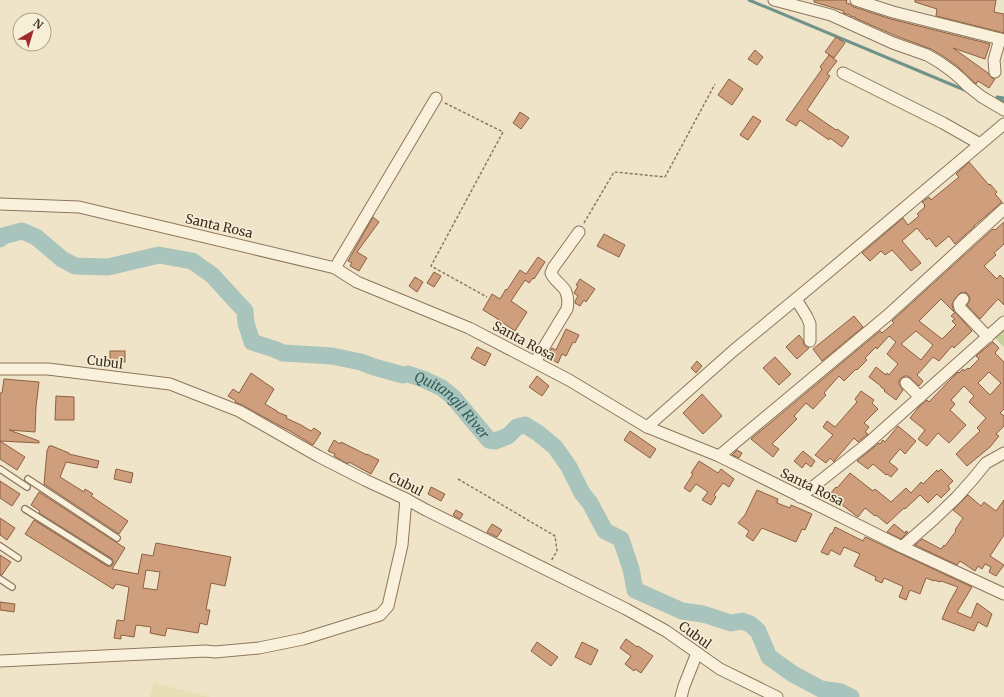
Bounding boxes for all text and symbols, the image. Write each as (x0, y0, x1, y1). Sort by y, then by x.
north arrow (12, 12, 52, 52)
text: N (30, 16, 46, 32)
street label: Santa Rosa (184, 210, 254, 242)
street label: Santa Rosa (490, 317, 558, 365)
street label: Cubul (86, 351, 124, 373)
water label: Quitangil River (412, 368, 493, 443)
street label: Santa Rosa (777, 464, 847, 510)
street label: Cubul (386, 468, 426, 500)
street label: Cubul (675, 617, 715, 653)

